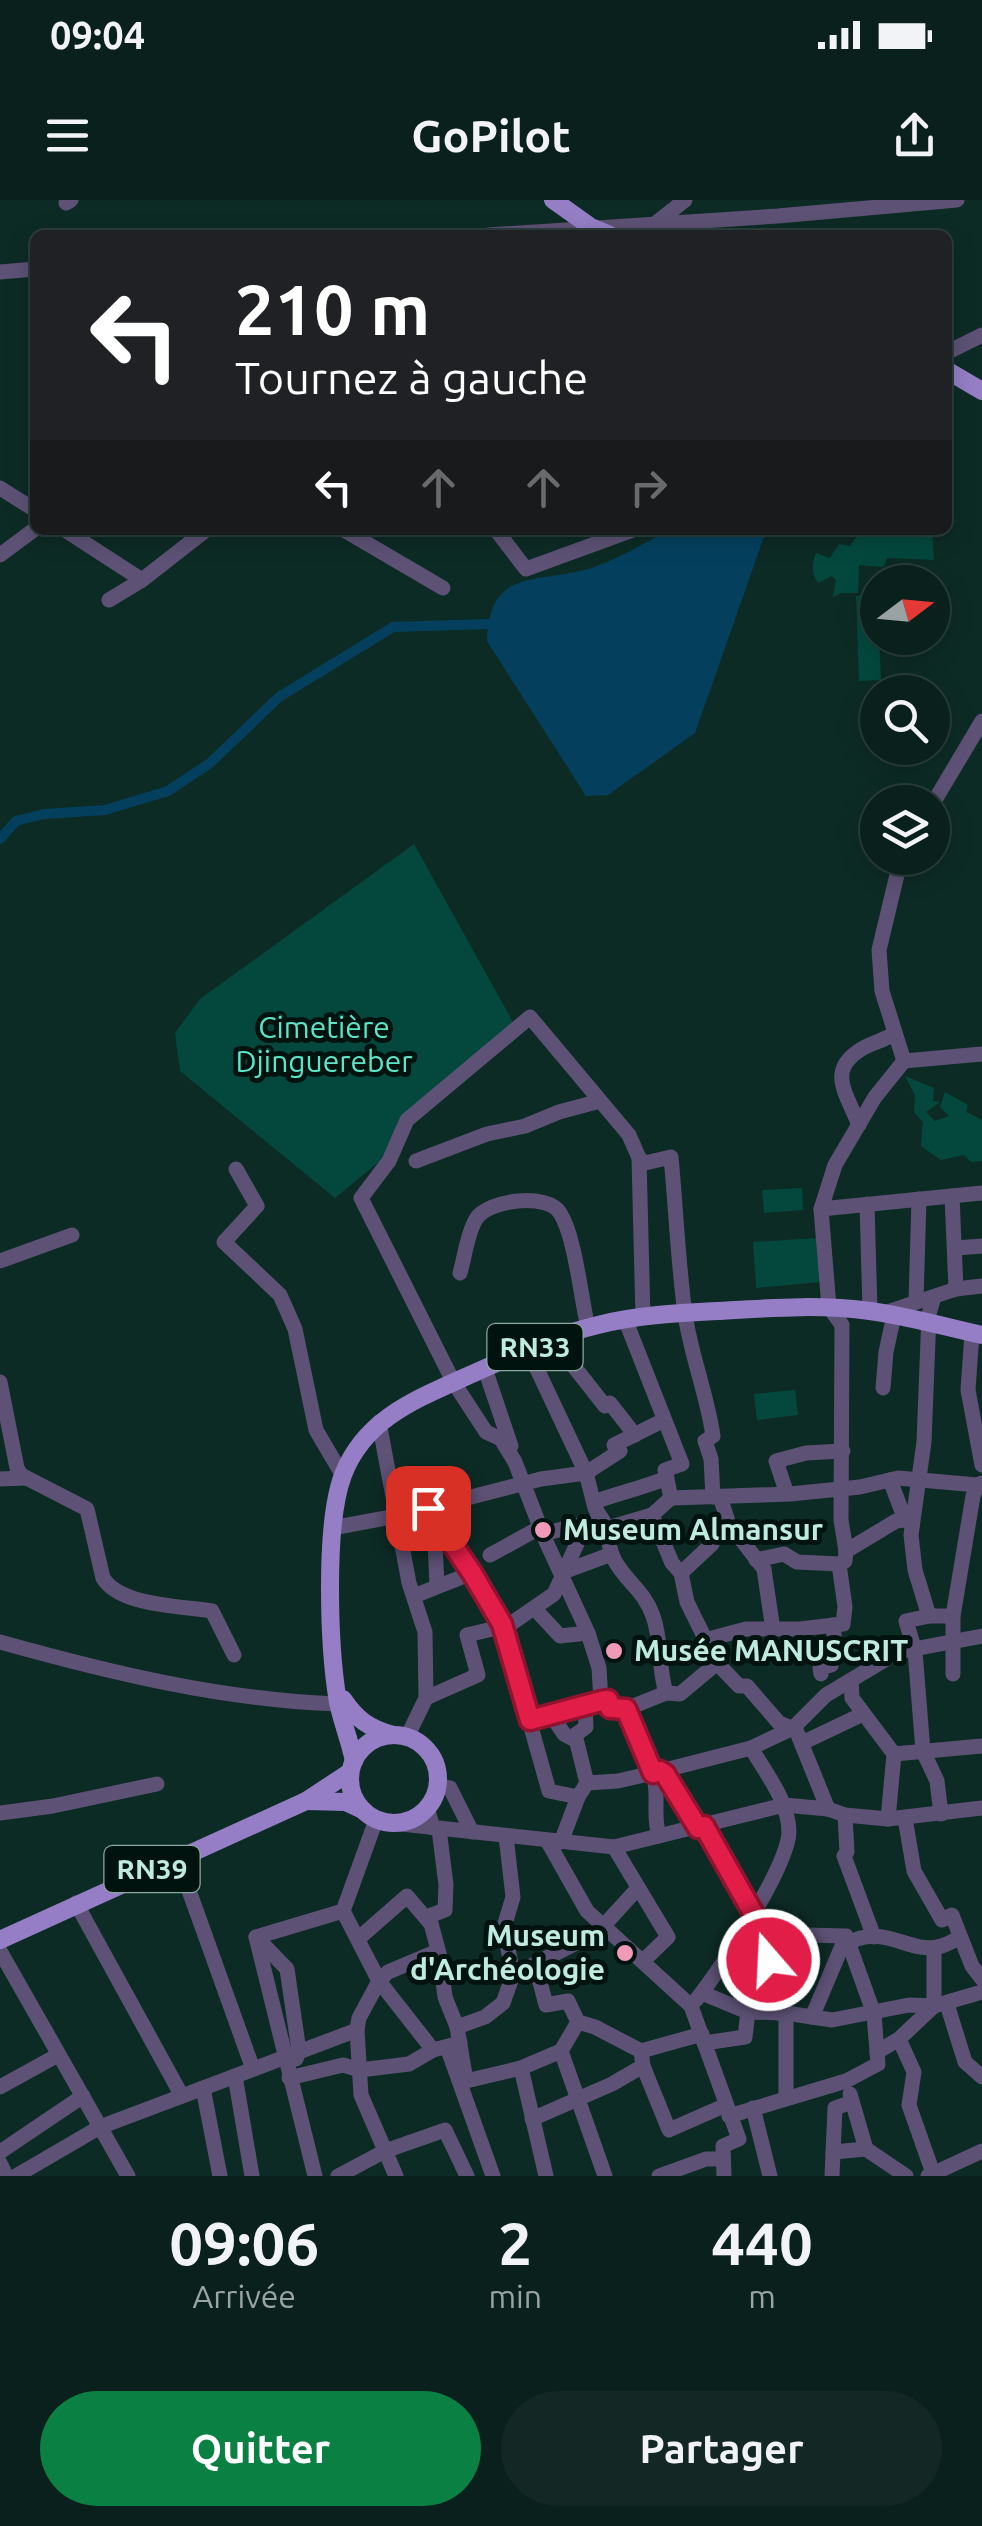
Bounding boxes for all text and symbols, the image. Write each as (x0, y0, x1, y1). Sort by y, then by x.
text: 09:04 (50, 14, 145, 56)
icon: menu (40, 108, 95, 163)
icon: share (887, 108, 942, 163)
text: GoPilot (411, 110, 571, 161)
icon: left (70, 270, 200, 400)
text: 210 m (235, 270, 430, 348)
text: Tournez à gauche (235, 352, 588, 403)
icon: left (306, 460, 361, 515)
icon: ahead (411, 460, 466, 515)
icon: ahead (516, 460, 571, 515)
icon: right (621, 460, 676, 515)
north arrow (860, 565, 950, 655)
map controls (860, 565, 950, 875)
button: search (860, 675, 950, 765)
button: layers (860, 785, 950, 875)
park label: Cimetière Djinguereber (235, 1010, 413, 1078)
road number: RN33 (488, 1324, 582, 1370)
pin (386, 1466, 471, 1551)
icon: arrive (401, 1481, 456, 1536)
place label: Museum Almansur (563, 1512, 824, 1546)
marker: Museum Almansur (532, 1519, 554, 1541)
place label: Musée MANUSCRIT (634, 1633, 908, 1667)
marker: Musée MANUSCRIT (603, 1640, 625, 1662)
road number: RN39 (104, 1846, 200, 1892)
position arrow (717, 1908, 821, 2012)
place label: Museum d'Archéologie (410, 1918, 605, 1986)
marker: Museum d'Archéologie (614, 1942, 636, 1964)
text: 09:06 (169, 2209, 319, 2276)
text: 2 (498, 2209, 532, 2276)
text: 440 (711, 2209, 813, 2276)
text: Arrivée (192, 2278, 296, 2314)
text: min (488, 2278, 542, 2314)
text: m (748, 2278, 776, 2314)
button: Quitter (40, 2391, 481, 2506)
button: Partager (501, 2391, 942, 2506)

